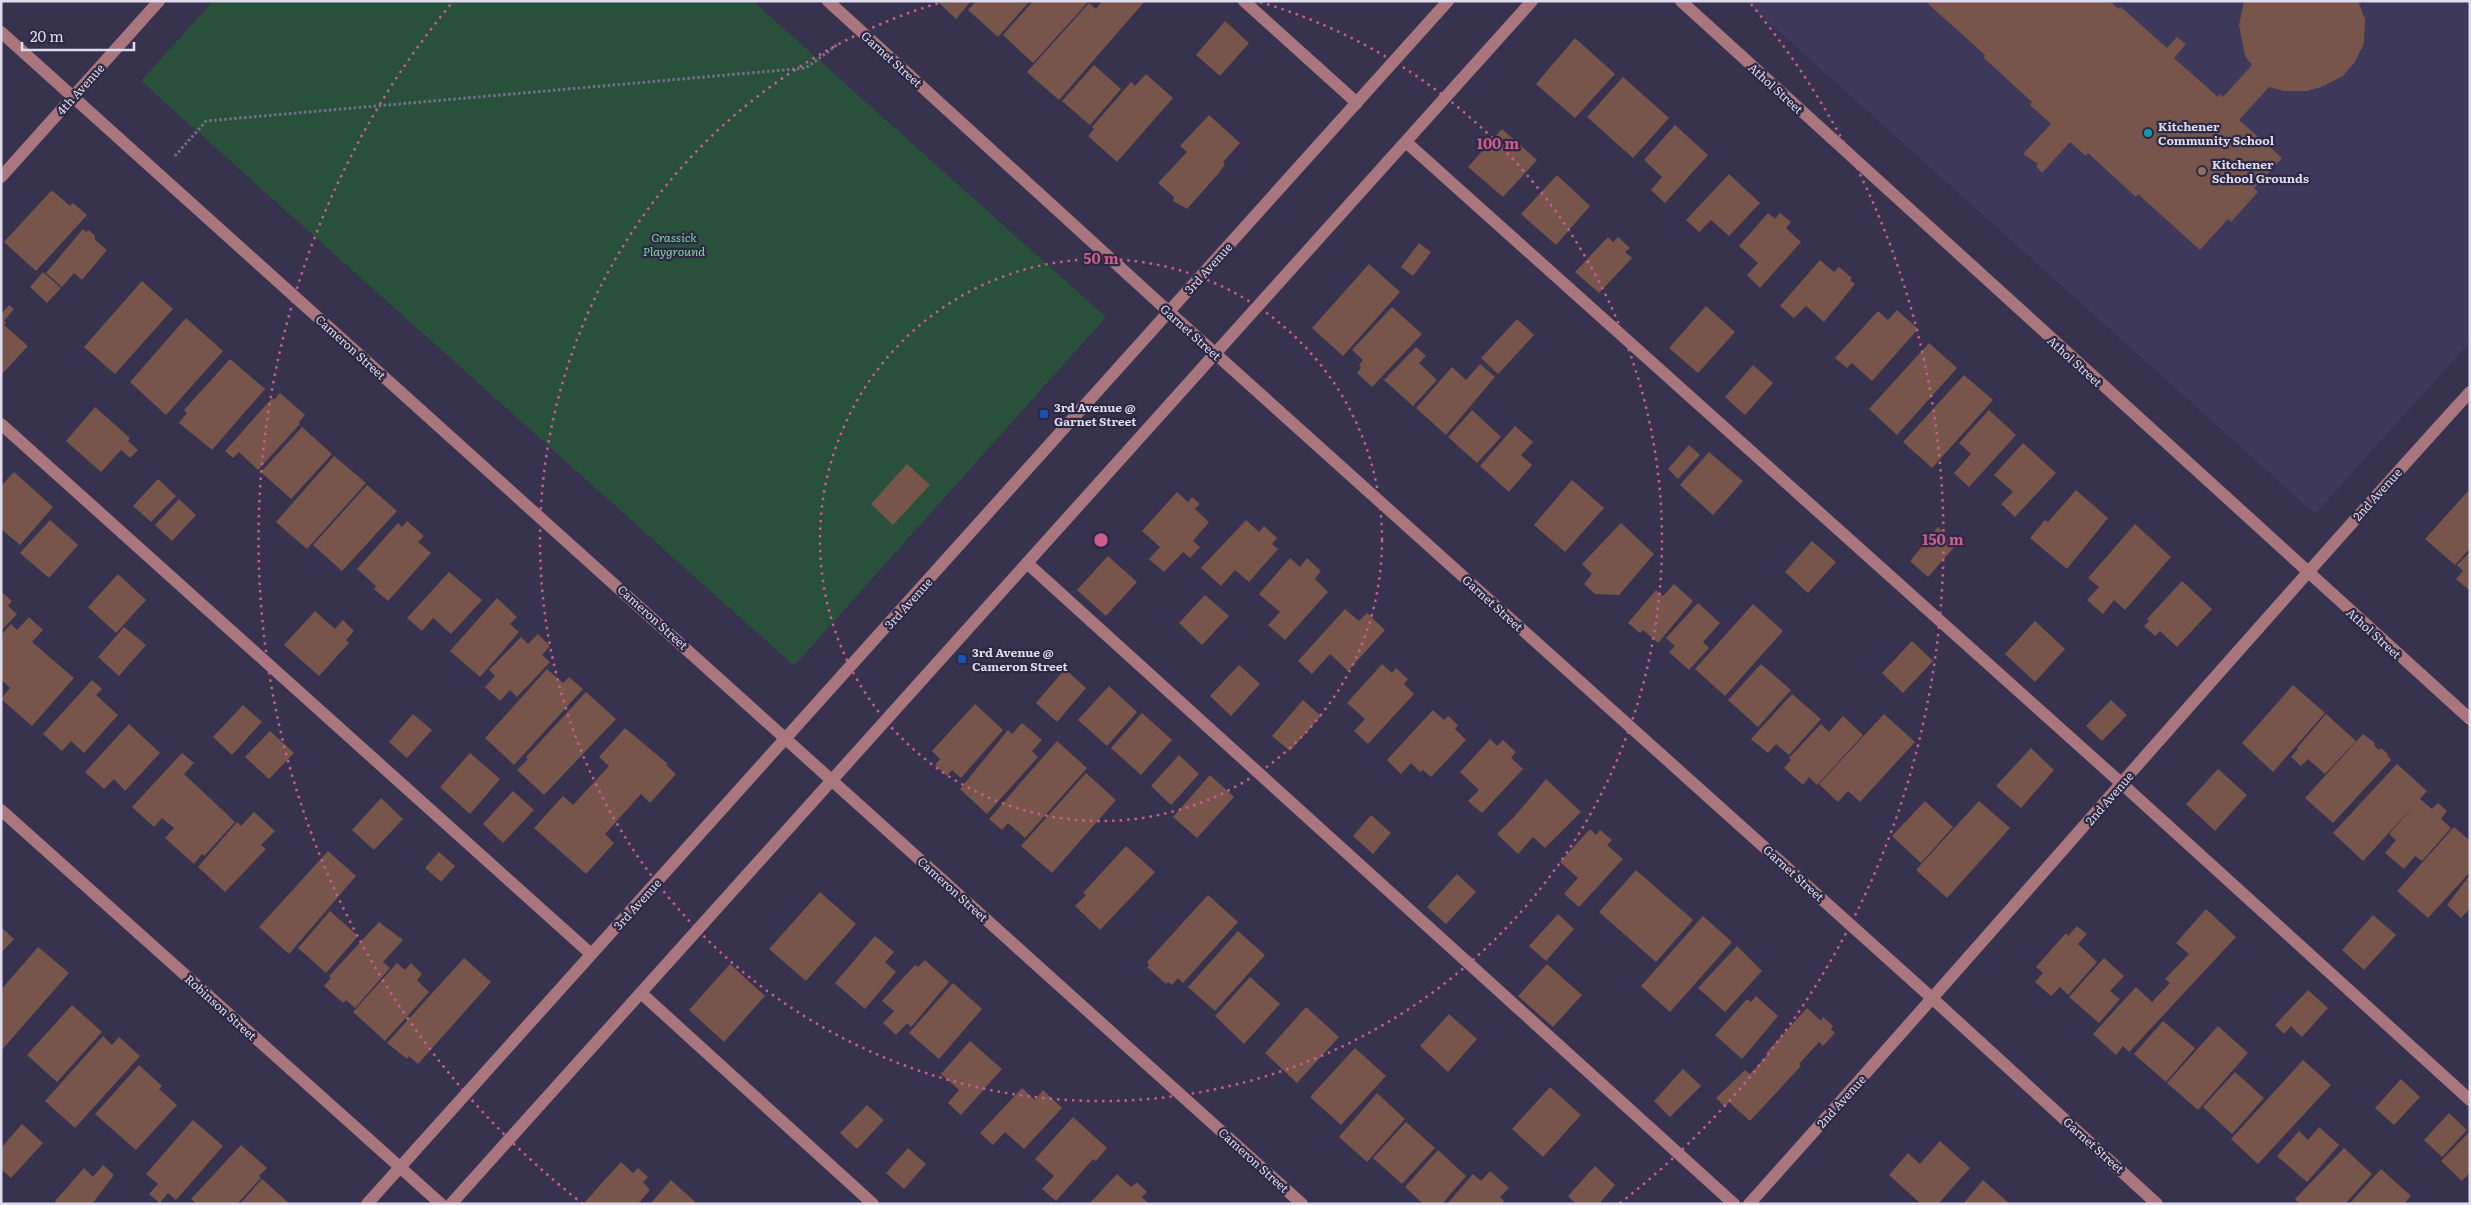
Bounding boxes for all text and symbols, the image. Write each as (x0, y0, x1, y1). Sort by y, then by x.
scale bar (22, 20, 135, 52)
text: 20 m (30, 24, 64, 47)
street label: Garnet Street (858, 27, 927, 91)
street label: Athol Street (1744, 58, 1808, 118)
street label: 4th Avenue (52, 59, 108, 119)
place label: Kitchener Community School (2158, 117, 2275, 149)
marker: Kitchener Community School (2142, 127, 2154, 139)
text: 100 m (1477, 131, 1519, 154)
place label: Kitchener School Grounds (2212, 155, 2309, 187)
marker: Kitchener School Grounds (2196, 165, 2208, 177)
park label: Grassick Playground (643, 228, 705, 260)
street label: 3rd Avenue (1180, 238, 1236, 298)
text: 50 m (1083, 246, 1119, 269)
street label: Garnet Street (1157, 300, 1226, 364)
street label: Cameron Street (312, 310, 390, 384)
street label: Athol Street (2043, 331, 2107, 391)
place label: 3rd Avenue @ Garnet Street (1054, 398, 1137, 430)
marker: 3rd Avenue @ Garnet Street (1038, 408, 1050, 420)
street label: 2nd Avenue (2348, 464, 2406, 524)
text: 150 m (1922, 527, 1964, 550)
centre of rings (1092, 531, 1110, 549)
street label: Garnet Street (1459, 571, 1528, 635)
street label: 3rd Avenue (880, 573, 936, 633)
street label: Cameron Street (614, 580, 692, 654)
street label: Athol Street (2342, 603, 2406, 663)
place label: 3rd Avenue @ Cameron Street (972, 643, 1068, 675)
marker: 3rd Avenue @ Cameron Street (956, 653, 968, 665)
street label: 2nd Avenue (2081, 767, 2137, 829)
street label: Garnet Street (1760, 841, 1829, 905)
street label: Cameron Street (914, 852, 992, 926)
street label: 3rd Avenue (609, 874, 665, 934)
street label: Robinson Street (181, 970, 261, 1044)
street label: 2nd Avenue (1812, 1071, 1870, 1131)
street label: Garnet Street (2060, 1113, 2129, 1177)
street label: Cameron Street (1215, 1123, 1293, 1197)

